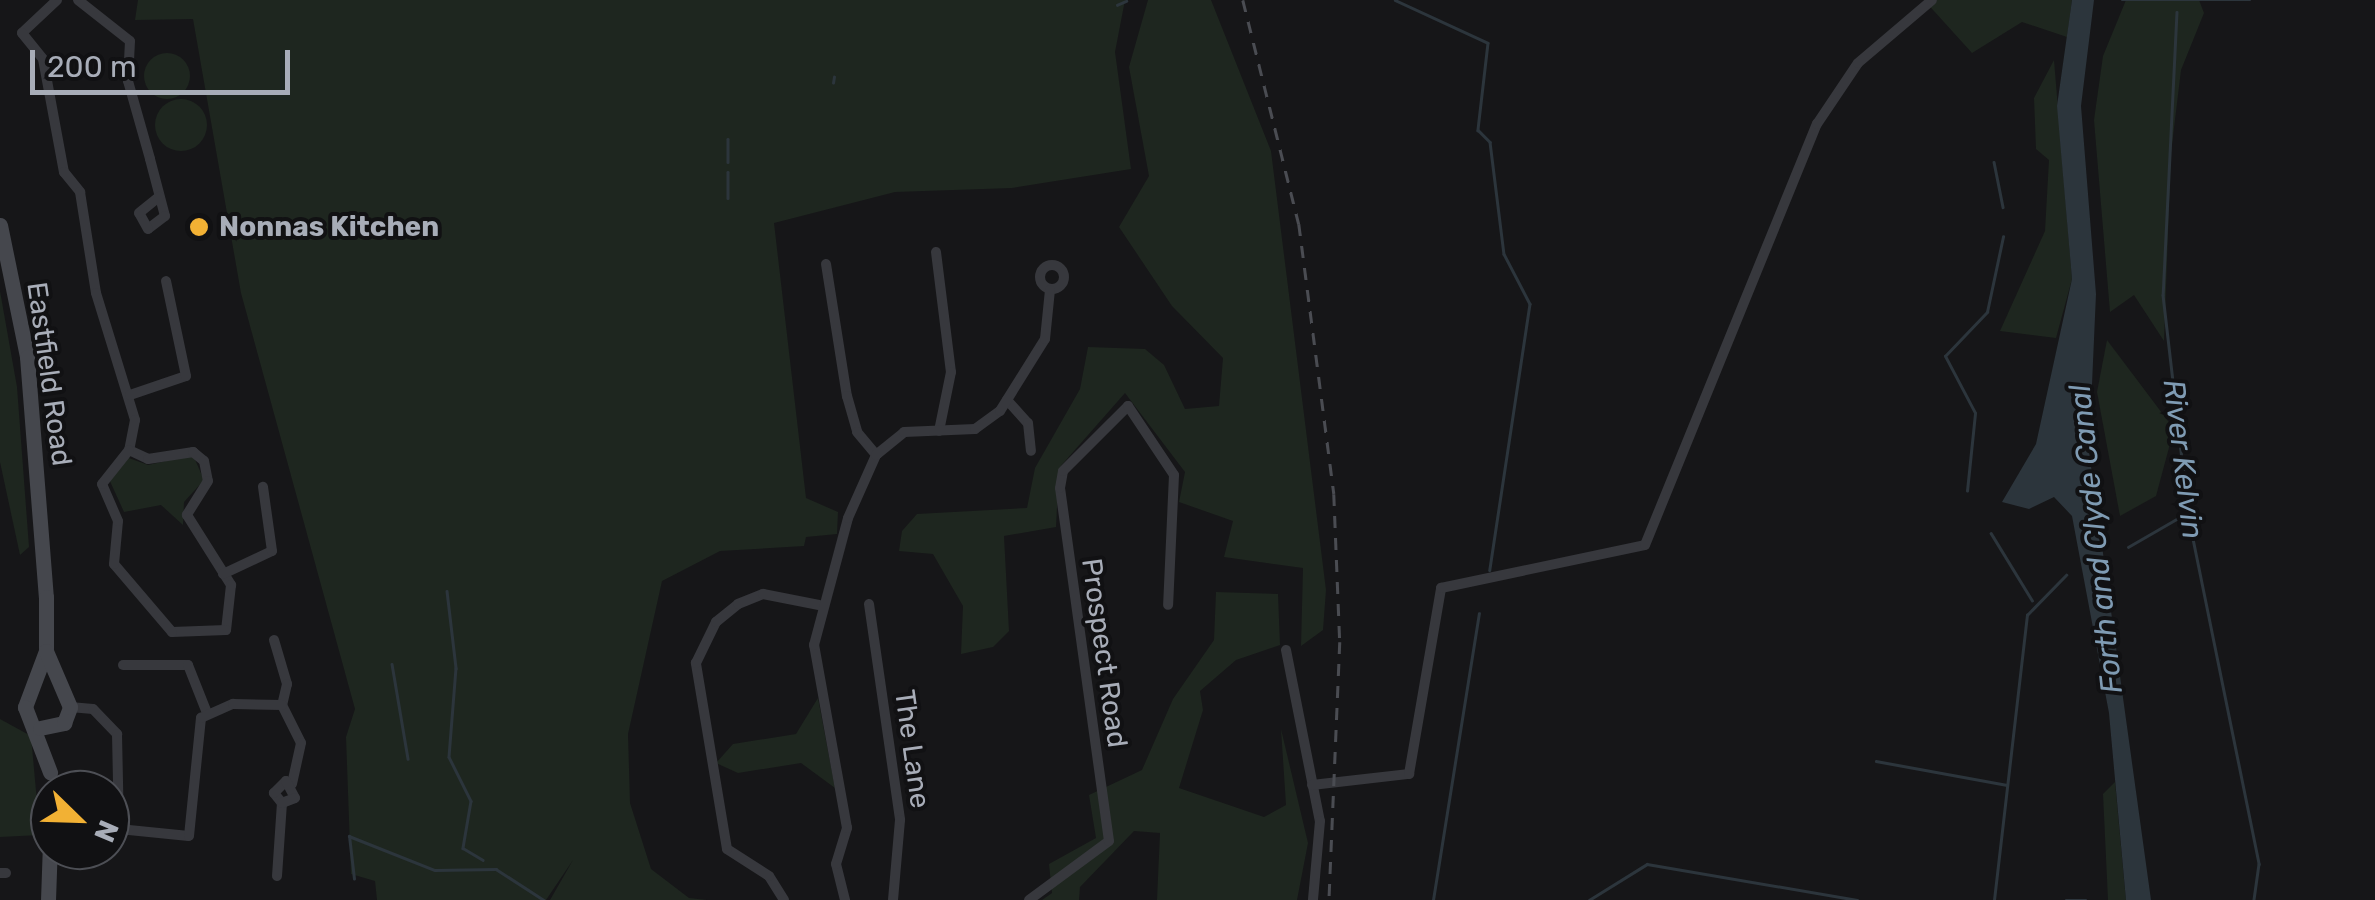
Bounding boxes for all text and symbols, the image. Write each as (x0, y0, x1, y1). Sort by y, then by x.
scale bar (35, 30, 295, 92)
text: 200 m (47, 49, 137, 85)
place label: Nonnas Kitchen (219, 210, 439, 244)
marker: Nonnas Kitchen (188, 216, 210, 238)
street label: Eastfield Road (19, 280, 79, 468)
water label: River Kelvin (2155, 377, 2211, 541)
water label: Forth and Clyde Canal (2062, 383, 2130, 695)
street label: Prospect Road (1074, 556, 1134, 750)
street label: The Lane (887, 688, 937, 810)
north arrow (30, 770, 130, 870)
text: N (87, 815, 125, 847)

